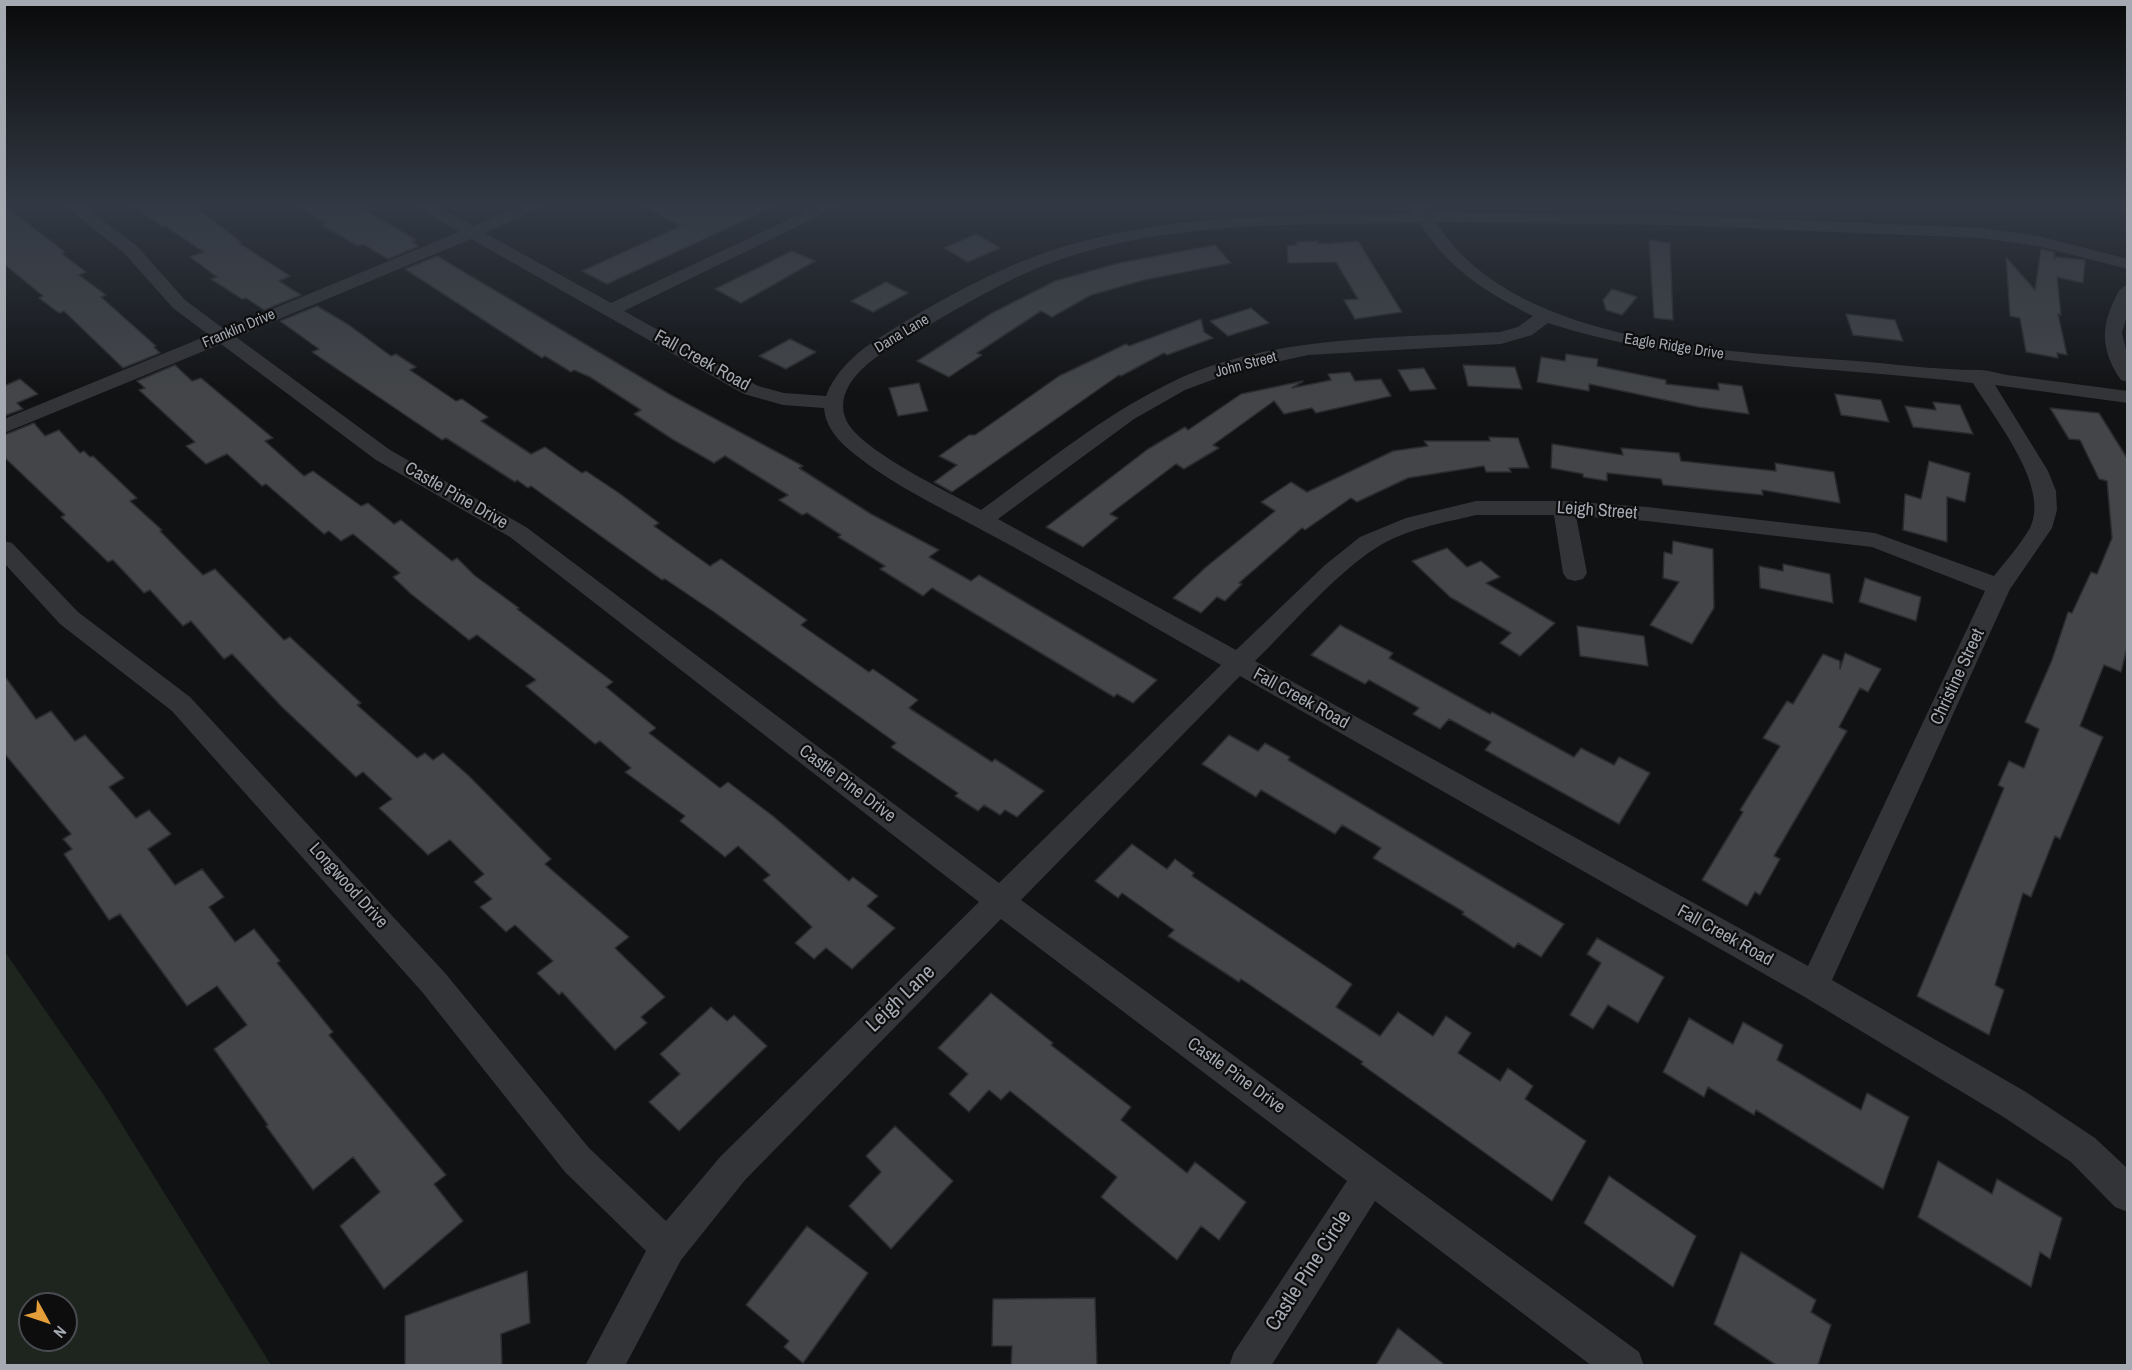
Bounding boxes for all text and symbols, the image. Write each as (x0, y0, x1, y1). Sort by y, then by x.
street label: Franklin Drive (200, 306, 278, 352)
street label: Dana Lane (872, 311, 932, 357)
street label: Fall Creek Road (650, 326, 754, 396)
street label: Eagle Ridge Drive (1623, 330, 1725, 364)
street label: John Street (1213, 348, 1279, 382)
street label: Castle Pine Drive (401, 458, 511, 534)
street label: Leigh Street (1556, 497, 1638, 525)
street label: Christine Street (1926, 626, 1990, 728)
street label: Fall Creek Road (1249, 664, 1353, 734)
street label: Castle Pine Drive (794, 741, 900, 827)
street label: Longwood Drive (304, 839, 392, 933)
street label: Fall Creek Road (1673, 901, 1777, 971)
street label: Leigh Lane (861, 960, 941, 1038)
street label: Castle Pine Drive (1183, 1033, 1289, 1119)
street label: Castle Pine Circle (1261, 1206, 1357, 1336)
north arrow (18, 1292, 78, 1352)
text: N (49, 1322, 72, 1343)

